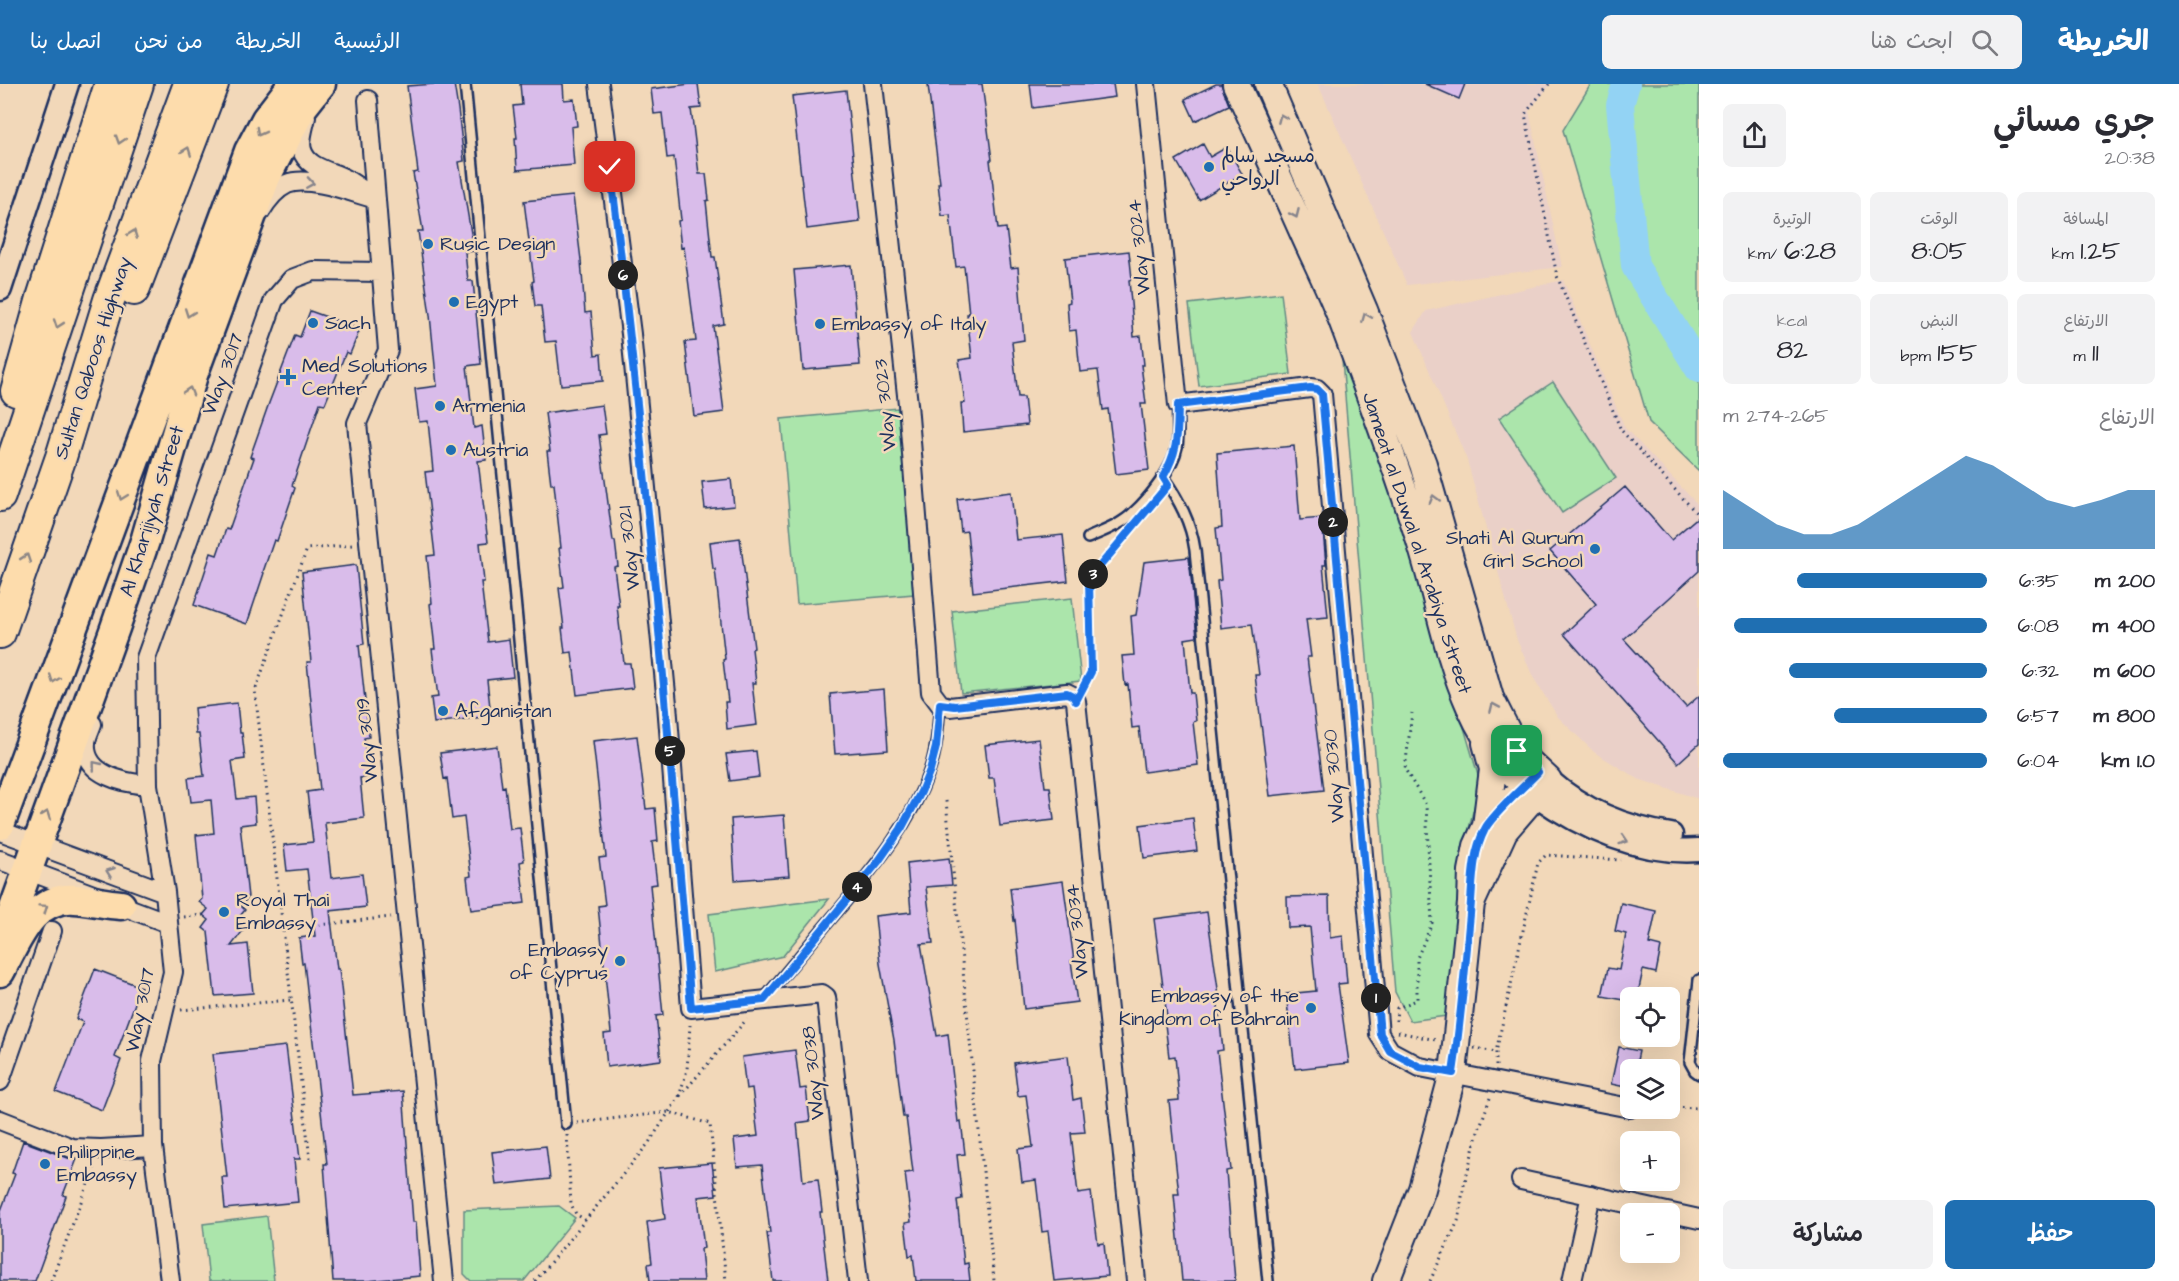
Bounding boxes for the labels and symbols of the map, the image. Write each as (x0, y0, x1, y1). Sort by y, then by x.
one-way arrow (1277, 113, 1289, 124)
one-way arrow (256, 125, 267, 136)
one-way arrow (114, 134, 127, 144)
pin (584, 141, 635, 192)
place label: مسجد سالم الرواحي (1221, 142, 1315, 196)
one-way arrow (180, 147, 193, 157)
marker: مسجد سالم الرواحي (1202, 160, 1216, 174)
one-way arrow (306, 177, 315, 189)
street label: Way 3024 (1120, 197, 1159, 296)
one-way arrow (1288, 208, 1300, 219)
one-way arrow (126, 229, 139, 240)
place label: Rusic Design (440, 230, 555, 259)
marker: Rusic Design (421, 237, 435, 251)
street label: Sultan Qaboos Highway (47, 253, 140, 463)
pin: 6 (608, 260, 638, 290)
place label: Egypt (466, 288, 518, 317)
marker: Egypt (447, 295, 461, 309)
one-way arrow (184, 307, 197, 318)
place label: Sach (325, 309, 371, 337)
place label: Embassy of Italy (832, 310, 986, 339)
one-way arrow (1361, 312, 1373, 323)
marker: Sach (306, 316, 320, 330)
marker: Embassy of Italy (813, 317, 827, 331)
one-way arrow (53, 319, 65, 329)
street label: Way 3017 (195, 329, 252, 419)
place label: Med Solutions Center (302, 352, 427, 403)
street label: Way 3023 (866, 357, 905, 452)
marker: Med Solutions Center (279, 368, 297, 386)
one-way arrow (182, 387, 194, 397)
street label: Jameat al Duwal al Arabiya Street (1354, 388, 1479, 698)
place label: Armenia (452, 392, 525, 420)
marker: Armenia (433, 399, 447, 413)
street label: Al Kharijiyah Street (113, 422, 192, 600)
place label: Austria (463, 436, 528, 464)
marker: Austria (444, 443, 458, 457)
one-way arrow (116, 490, 129, 501)
one-way arrow (1429, 495, 1441, 505)
street label: Way 3021 (611, 504, 648, 592)
pin: 2 (1318, 507, 1348, 537)
place label: Shati Al Qurum Girl School (1446, 524, 1583, 575)
marker: Shati Al Qurum Girl School (1588, 542, 1602, 556)
one-way arrow (19, 553, 31, 564)
pin: 3 (1078, 559, 1108, 589)
one-way arrow (49, 673, 61, 684)
street label: Way 3019 (349, 696, 386, 784)
place label: Afganistan (455, 697, 552, 726)
one-way arrow (1489, 702, 1501, 713)
marker: Afganistan (436, 704, 450, 718)
pin (1491, 725, 1542, 776)
street label: Way 3030 (1316, 728, 1353, 824)
pin: 5 (655, 736, 685, 766)
one-way arrow (92, 761, 103, 772)
one-way arrow (39, 810, 52, 821)
one-way arrow (1618, 833, 1629, 845)
one-way arrow (105, 866, 116, 879)
pin: 4 (842, 872, 872, 902)
street label: Way 3034 (1058, 882, 1097, 979)
place label: Royal Thai Embassy (236, 886, 329, 938)
one-way arrow (38, 904, 49, 915)
marker: Royal Thai Embassy (217, 905, 231, 919)
place label: Embassy of Cyprus (509, 936, 608, 988)
marker: Embassy of Cyprus (613, 954, 627, 968)
street label: Way 3017 (118, 965, 163, 1055)
place label: Embassy of the Kingdom of Bahrain (1119, 982, 1299, 1034)
pin: 1 (1361, 983, 1391, 1013)
marker: Embassy of the Kingdom of Bahrain (1304, 1001, 1318, 1015)
street label: Way 3038 (794, 1025, 833, 1121)
place label: Philippine Embassy (57, 1138, 137, 1190)
marker: Philippine Embassy (38, 1157, 52, 1171)

